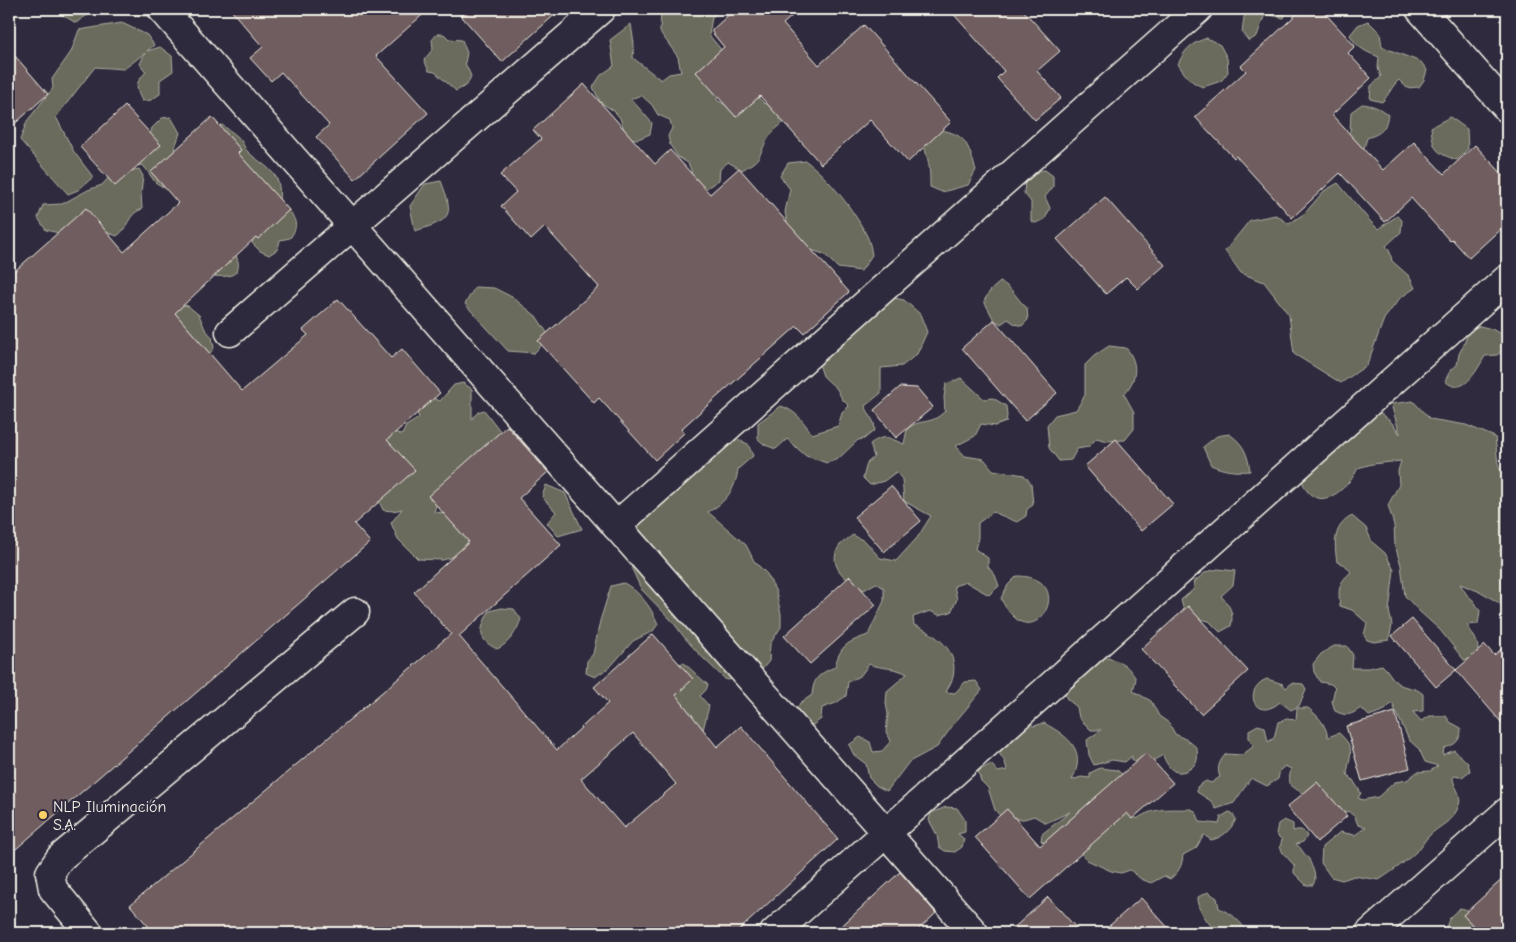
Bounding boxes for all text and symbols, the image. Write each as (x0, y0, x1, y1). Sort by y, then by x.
place label: NLP Iluminación S.A. (53, 798, 166, 834)
marker: NLP Iluminación S.A. (37, 809, 49, 821)

